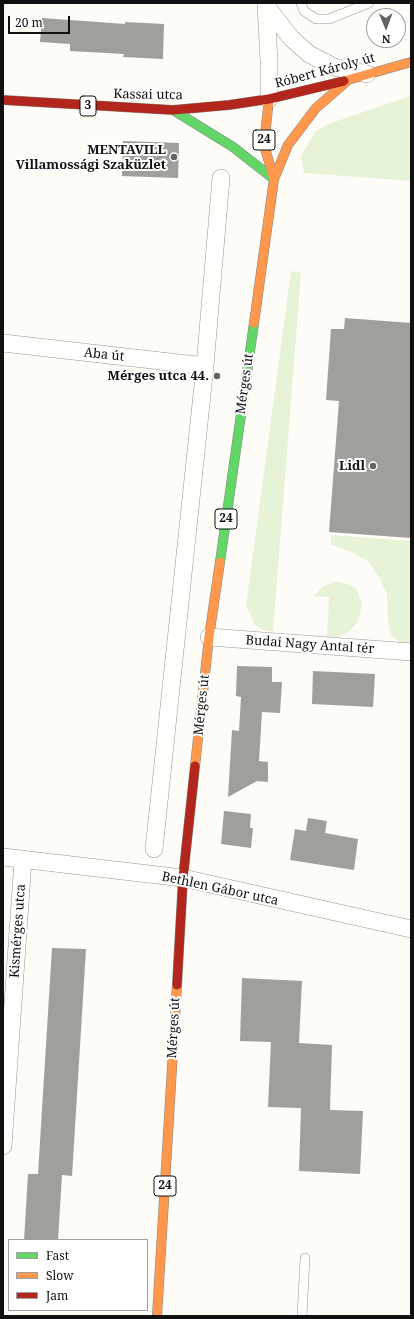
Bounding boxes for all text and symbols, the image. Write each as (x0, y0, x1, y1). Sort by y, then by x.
scale bar (10, 8, 72, 34)
north arrow (366, 8, 406, 48)
text: 20 m (15, 14, 43, 31)
text: N (382, 32, 391, 47)
street label: Róbert Károly út (273, 50, 377, 92)
street label: Kassai utca (113, 87, 183, 103)
road number: 3 (80, 96, 96, 116)
road number: 24 (253, 130, 275, 150)
place label: MENTAVILL Villamossági Szaküzlet (16, 142, 166, 173)
marker: MENTAVILL Villamossági Szaküzlet (169, 152, 179, 162)
street label: Aba út (83, 345, 125, 365)
street label: Mérges út (233, 353, 257, 415)
place label: Mérges utca 44. (108, 368, 209, 384)
marker: Mérges utca 44. (212, 371, 222, 381)
place label: Lidl (339, 458, 365, 474)
marker: Lidl (368, 461, 378, 471)
road number: 24 (215, 509, 237, 529)
street label: Budai Nagy Antal tér (245, 633, 375, 657)
street label: Mérges út (191, 674, 213, 736)
street label: Bethlen Gábor utca (160, 869, 280, 909)
street label: Kismérges utca (7, 883, 29, 979)
street label: Mérges út (165, 997, 183, 1059)
road number: 24 (154, 1176, 176, 1196)
legend (8, 1239, 148, 1311)
text: Fast (46, 1247, 69, 1264)
text: Slow (46, 1267, 74, 1284)
text: Jam (46, 1287, 68, 1304)

